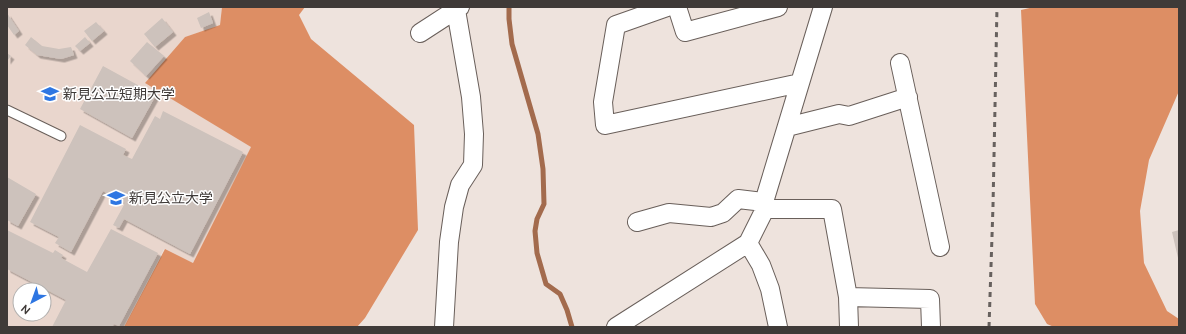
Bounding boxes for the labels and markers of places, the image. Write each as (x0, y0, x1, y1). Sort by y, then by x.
school or university icon: 新見公立短期大学 (40, 84, 60, 104)
place label: 新見公立短期大学 (63, 86, 175, 102)
school or university icon: 新見公立大学 (106, 188, 126, 208)
place label: 新見公立大学 (129, 190, 213, 206)

